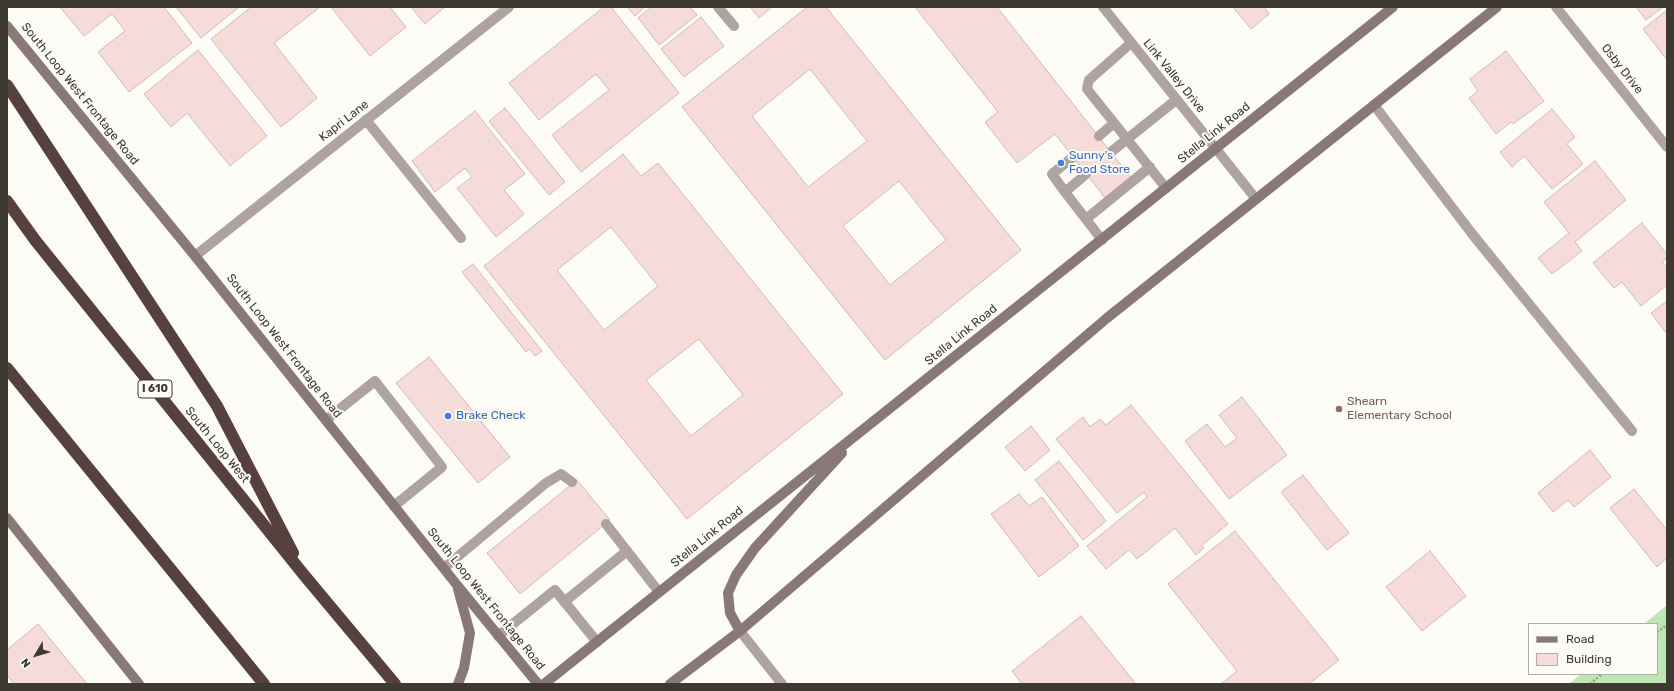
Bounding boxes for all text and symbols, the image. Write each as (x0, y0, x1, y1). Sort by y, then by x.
street label: South Loop West Frontage Road (18, 20, 142, 168)
street label: Link Valley Drive (1140, 36, 1208, 116)
street label: Osby Drive (1598, 41, 1646, 97)
street label: Kapri Lane (316, 97, 372, 145)
street label: Stella Link Road (1175, 99, 1253, 167)
place label: Sunny's Food Store (1069, 149, 1130, 177)
marker: Sunny's Food Store (1056, 158, 1066, 168)
street label: South Loop West Frontage Road (223, 271, 345, 421)
street label: Stella Link Road (922, 301, 1000, 369)
road number: I 610 (138, 380, 172, 398)
place label: Shearn Elementary School (1347, 395, 1452, 423)
street label: South Loop West (182, 404, 252, 486)
marker: Shearn Elementary School (1334, 404, 1344, 414)
place label: Brake Check (456, 409, 525, 423)
marker: Brake Check (443, 411, 453, 421)
street label: Stella Link Road (668, 503, 746, 571)
street label: South Loop West Frontage Road (424, 525, 548, 673)
legend (1528, 623, 1658, 675)
text: Road (1566, 632, 1594, 646)
north arrow (16, 635, 56, 675)
text: Building (1566, 652, 1612, 666)
text: N (19, 656, 34, 670)

